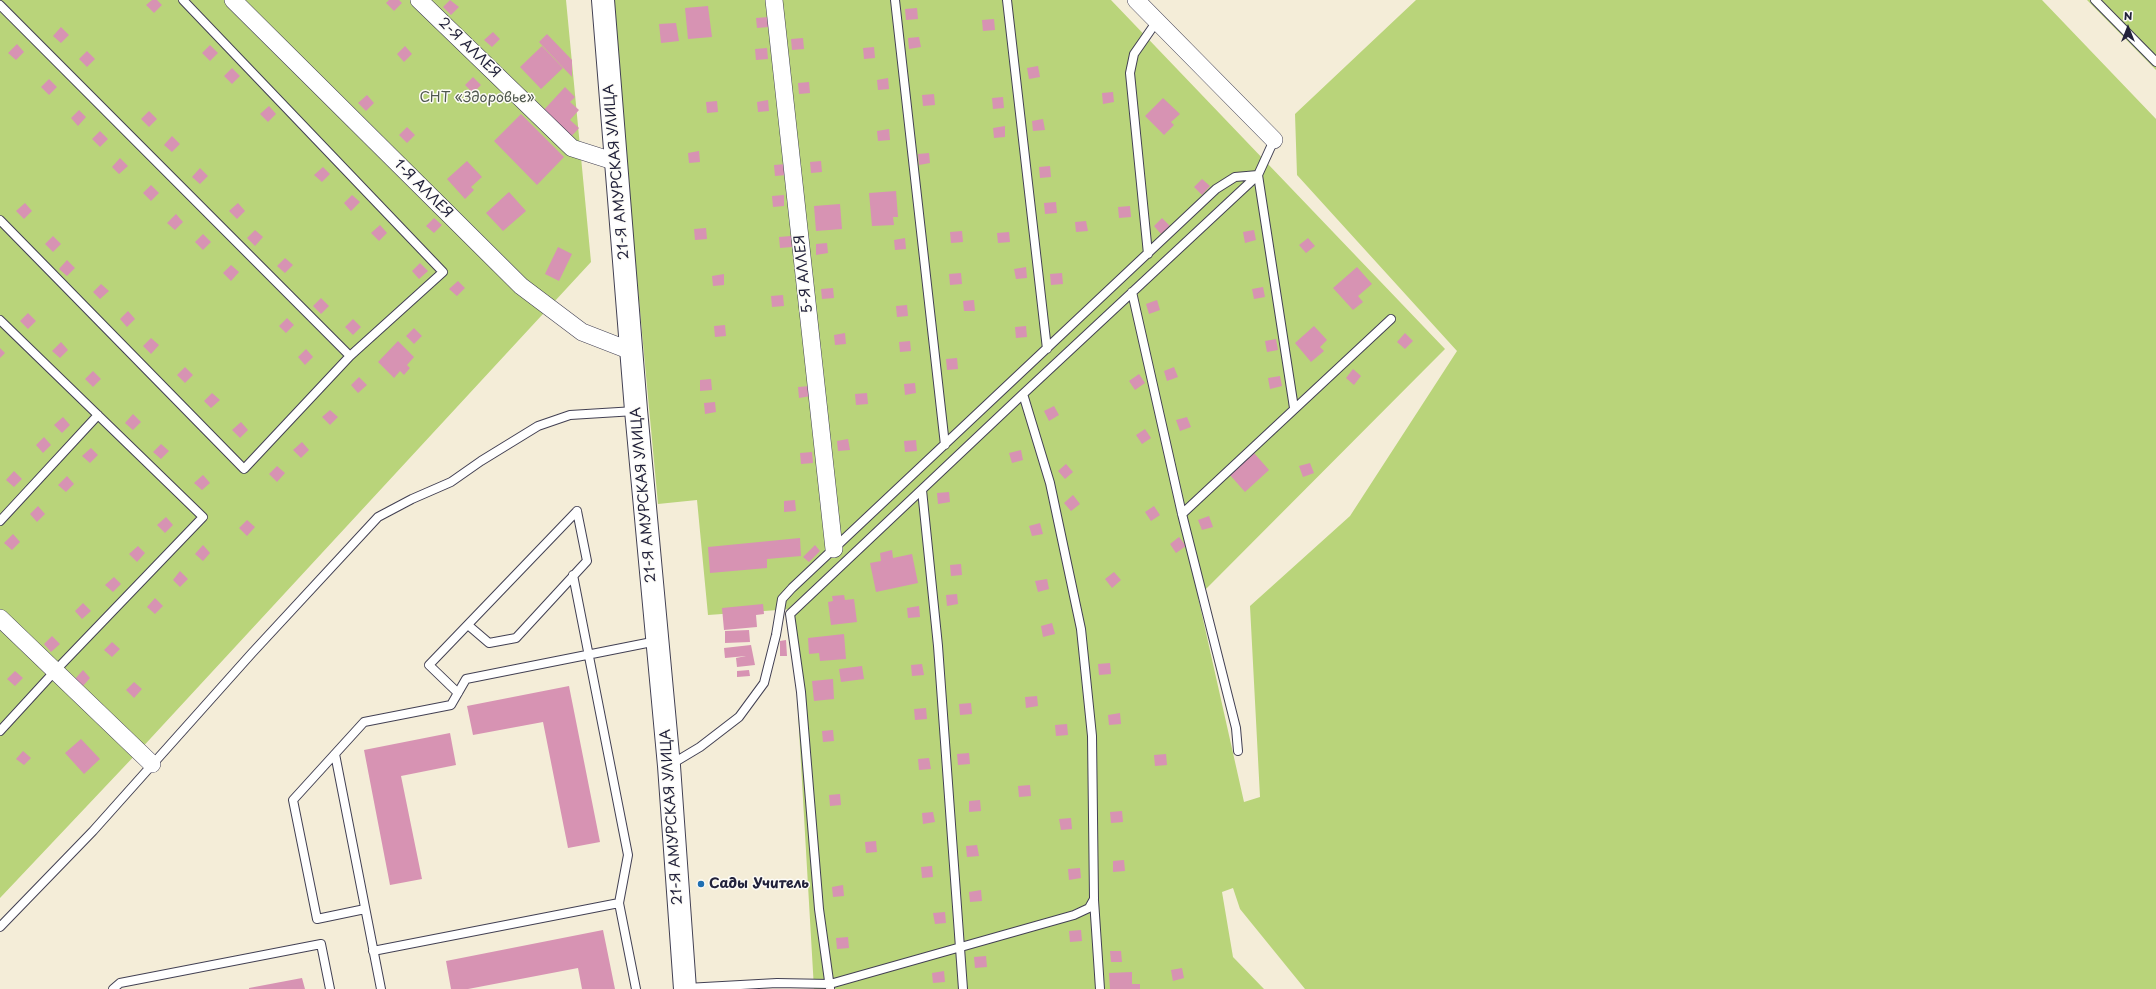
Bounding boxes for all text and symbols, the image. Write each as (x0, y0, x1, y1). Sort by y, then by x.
text: N (2124, 7, 2132, 24)
north arrow (2108, 8, 2148, 48)
street label: 2-Я АЛЛЕЯ (435, 14, 503, 82)
street label: 21-Я АМУРСКАЯ УЛИЦА (601, 83, 633, 261)
park label: СНТ «Здоровье» (419, 90, 535, 106)
street label: 1-Я АЛЛЕЯ (390, 156, 456, 222)
street label: 5-Я АЛЛЕЯ (792, 234, 816, 314)
street label: 21-Я АМУРСКАЯ УЛИЦА (628, 406, 660, 584)
street label: 21-Я АМУРСКАЯ УЛИЦА (657, 729, 687, 905)
place label: Сады Учитель (709, 876, 809, 892)
marker: Сады Учитель (696, 879, 706, 889)

